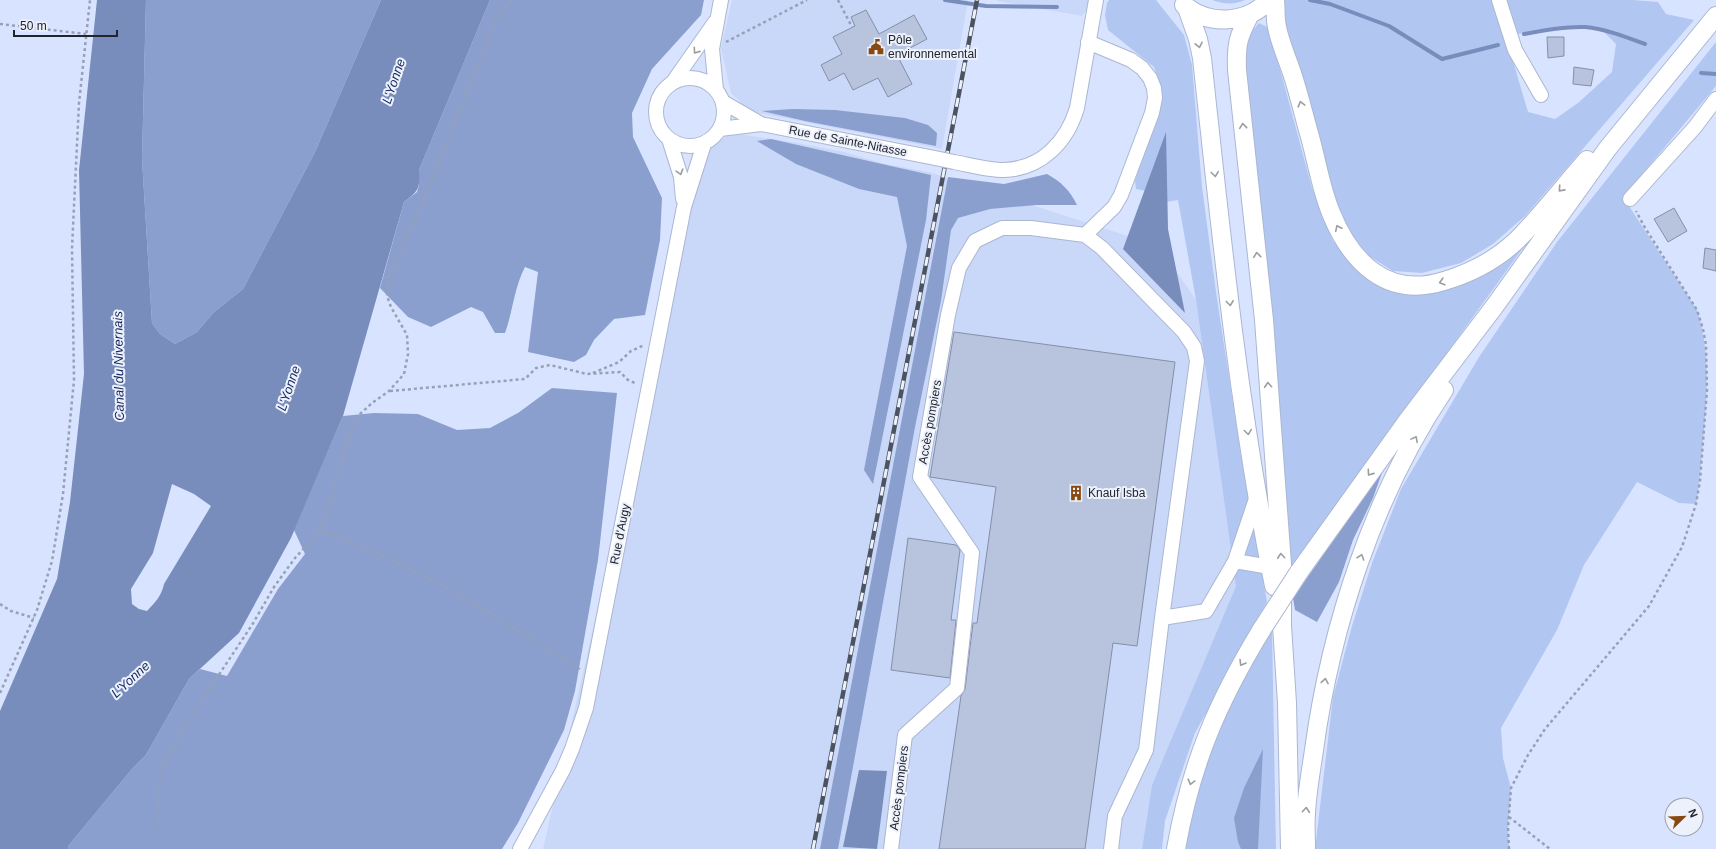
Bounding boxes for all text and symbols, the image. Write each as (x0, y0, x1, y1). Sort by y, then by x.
scale bar (14, 12, 117, 38)
text: 50 m (20, 19, 47, 33)
place label: Pôle environnemental (888, 33, 977, 61)
public building icon: Pôle environnemental (867, 38, 885, 56)
one-way arrow (1195, 42, 1203, 48)
one-way arrow (694, 46, 701, 53)
water label: L'Yonne (379, 57, 408, 106)
one-way arrow (1298, 100, 1306, 107)
street label: Rue de Sainte-Nitasse (788, 123, 909, 159)
one-way arrow (1239, 123, 1248, 129)
one-way arrow (675, 169, 684, 176)
one-way arrow (1210, 171, 1219, 177)
one-way arrow (1559, 185, 1566, 192)
one-way arrow (1335, 225, 1343, 232)
one-way arrow (1252, 252, 1261, 258)
one-way arrow (1439, 277, 1446, 286)
one-way arrow (1225, 300, 1234, 306)
water label: Canal du Nivernais (110, 310, 127, 421)
water label: L'Yonne (274, 364, 303, 413)
street label: Accès pompiers (916, 379, 944, 465)
one-way arrow (1264, 382, 1273, 388)
one-way arrow (1243, 429, 1252, 435)
one-way arrow (1411, 436, 1418, 443)
one-way arrow (1368, 468, 1375, 475)
building icon: Knauf Isba (1067, 484, 1085, 502)
place label: Knauf Isba (1088, 486, 1146, 500)
street label: Rue d'Augy (607, 502, 633, 566)
one-way arrow (1277, 553, 1286, 559)
one-way arrow (1357, 553, 1365, 560)
water label: L'Yonne (108, 658, 152, 701)
one-way arrow (1239, 659, 1246, 666)
one-way arrow (1320, 678, 1329, 685)
street label: Accès pompiers (887, 745, 911, 831)
one-way arrow (1187, 779, 1195, 785)
north arrow (1664, 797, 1704, 837)
one-way arrow (1302, 807, 1311, 813)
text: N (1686, 807, 1700, 819)

